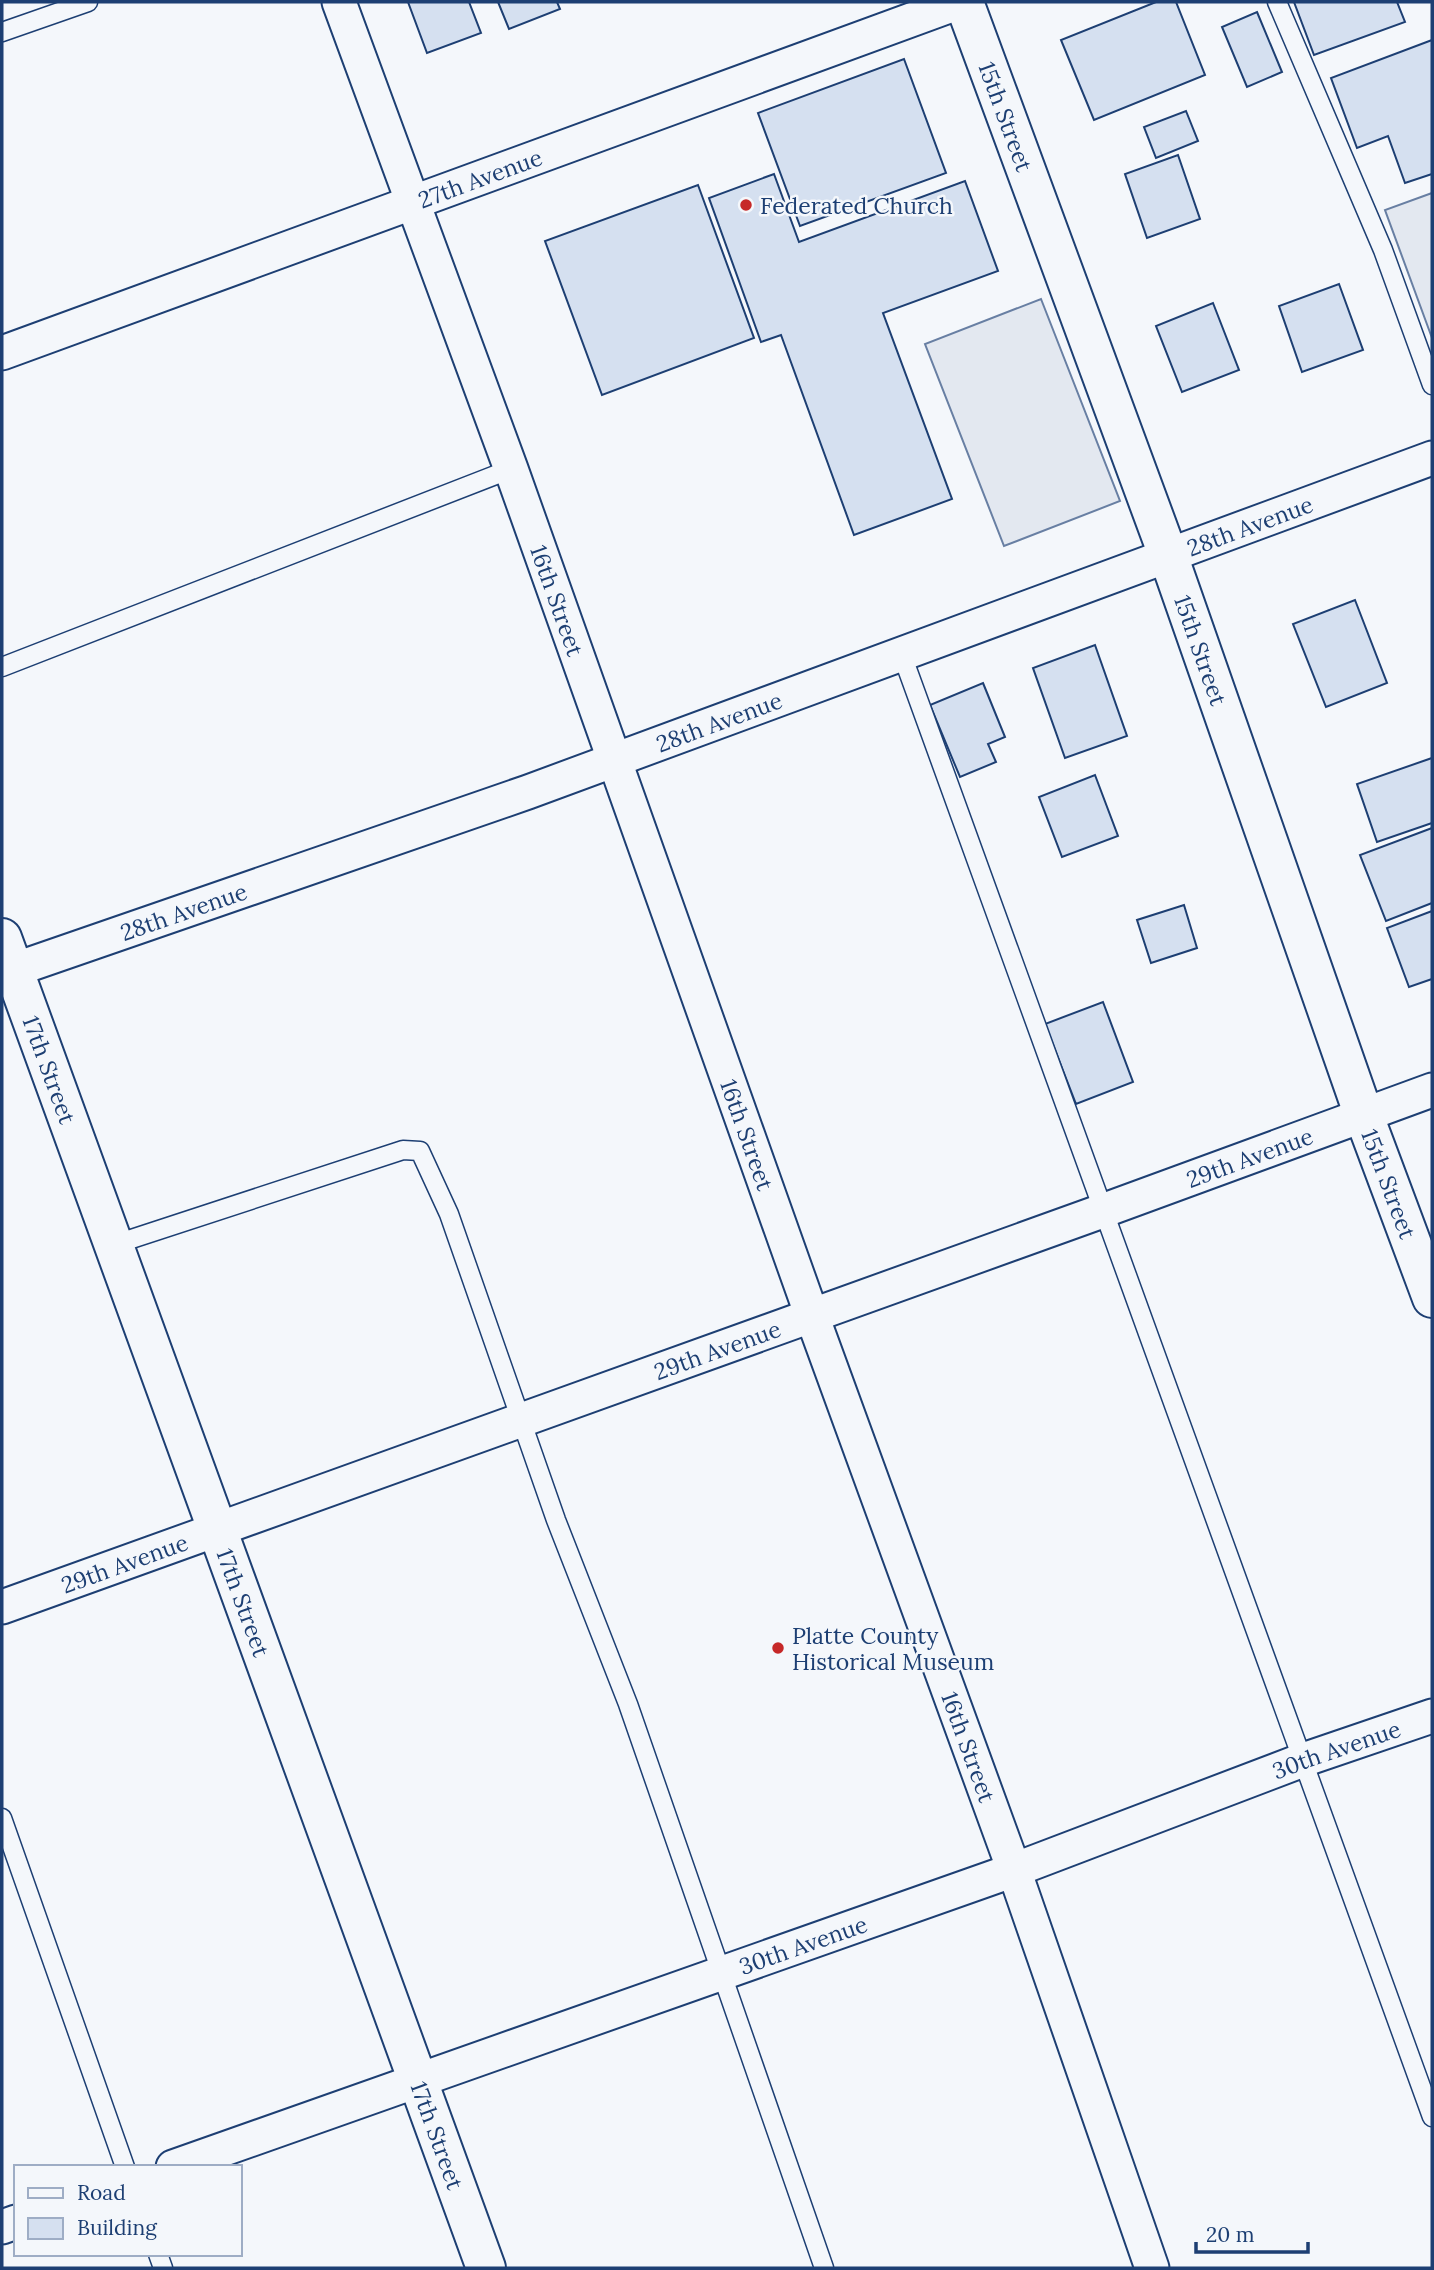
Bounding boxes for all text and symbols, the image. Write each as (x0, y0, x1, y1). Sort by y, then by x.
street label: 15th Street (973, 58, 1040, 175)
street label: 27th Avenue (414, 142, 546, 214)
place label: Federated Church (760, 191, 953, 220)
marker: Federated Church (738, 197, 754, 213)
street label: 28th Avenue (1183, 489, 1317, 562)
street label: 16th Street (525, 541, 591, 660)
street label: 15th Street (1169, 591, 1234, 709)
street label: 28th Avenue (652, 685, 786, 758)
street label: 28th Avenue (116, 876, 251, 947)
street label: 17th Street (17, 1012, 83, 1128)
street label: 16th Street (714, 1075, 781, 1194)
street label: 29th Avenue (1182, 1121, 1317, 1193)
street label: 15th Street (1356, 1125, 1423, 1243)
street label: 29th Avenue (650, 1314, 784, 1386)
street label: 29th Avenue (57, 1527, 192, 1599)
street label: 17th Street (211, 1544, 277, 1661)
place label: Platte County Historical Museum (792, 1621, 994, 1676)
marker: Platte County Historical Museum (770, 1640, 786, 1656)
street label: 16th Street (936, 1687, 1003, 1806)
street label: 30th Avenue (1268, 1713, 1404, 1785)
street label: 30th Avenue (735, 1909, 871, 1981)
street label: 17th Street (405, 2077, 471, 2193)
legend (14, 2165, 242, 2256)
text: Road (77, 2179, 126, 2206)
scale bar (1196, 2210, 1308, 2254)
text: Building (77, 2214, 157, 2241)
text: 20 m (1206, 2221, 1255, 2248)

